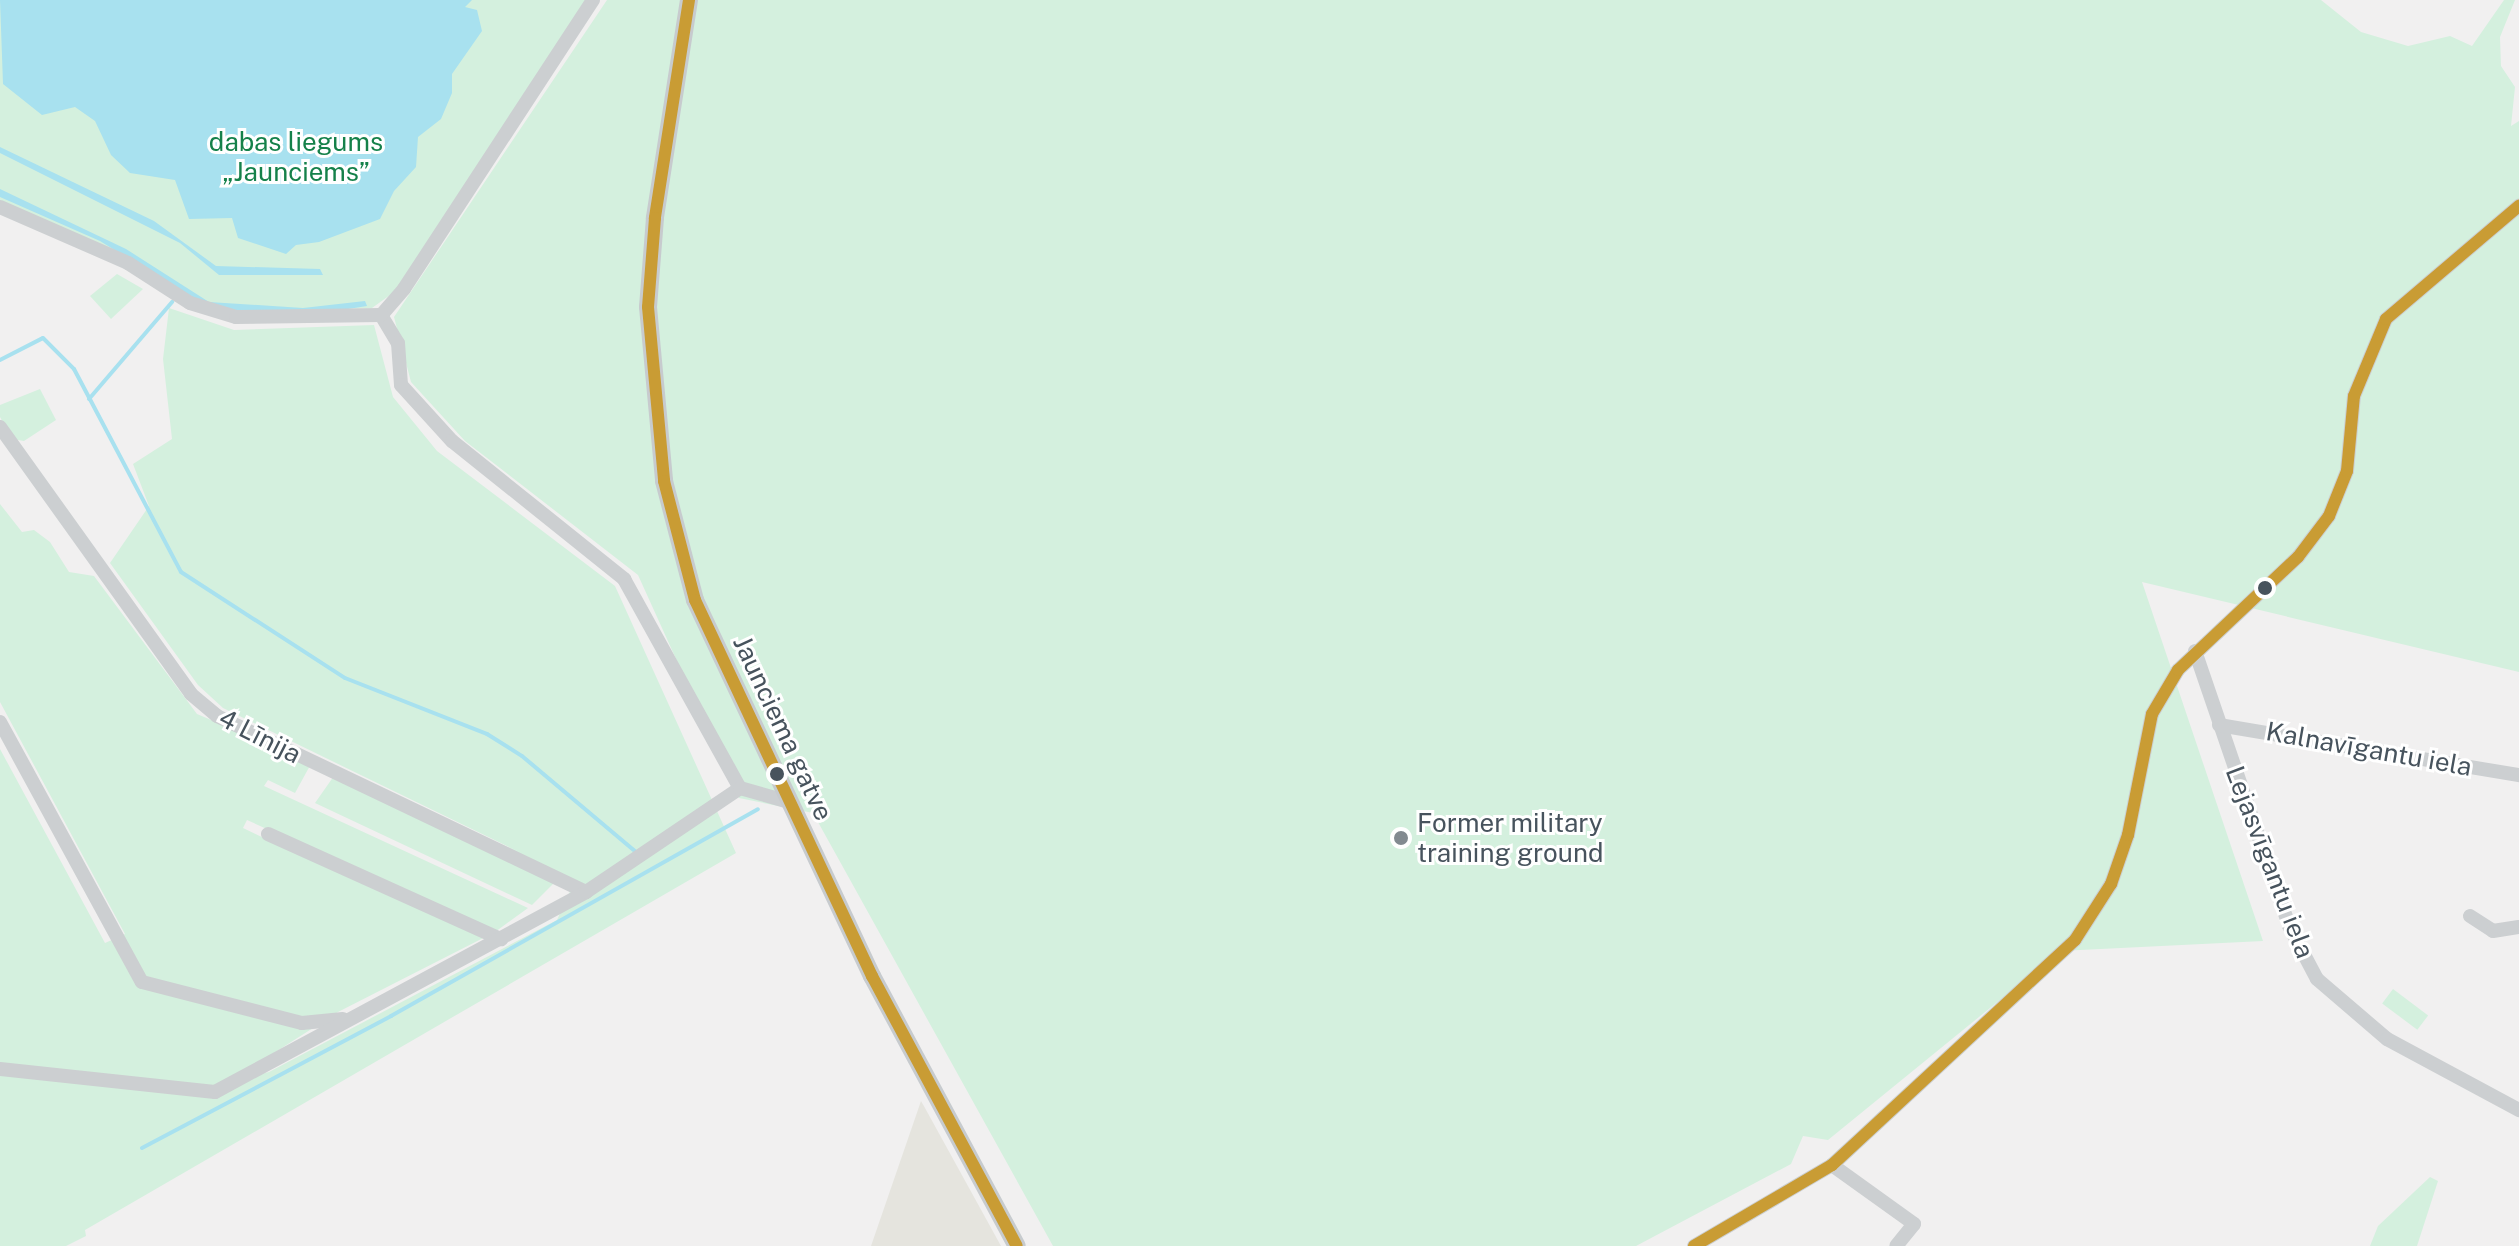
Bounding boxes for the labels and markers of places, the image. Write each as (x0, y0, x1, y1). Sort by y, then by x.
unlabelled marker (2257, 580, 2273, 596)
unlabelled marker (769, 766, 785, 782)
place label: Former military training ground (1417, 807, 1603, 868)
marker: Former military training ground (1392, 829, 1410, 847)

